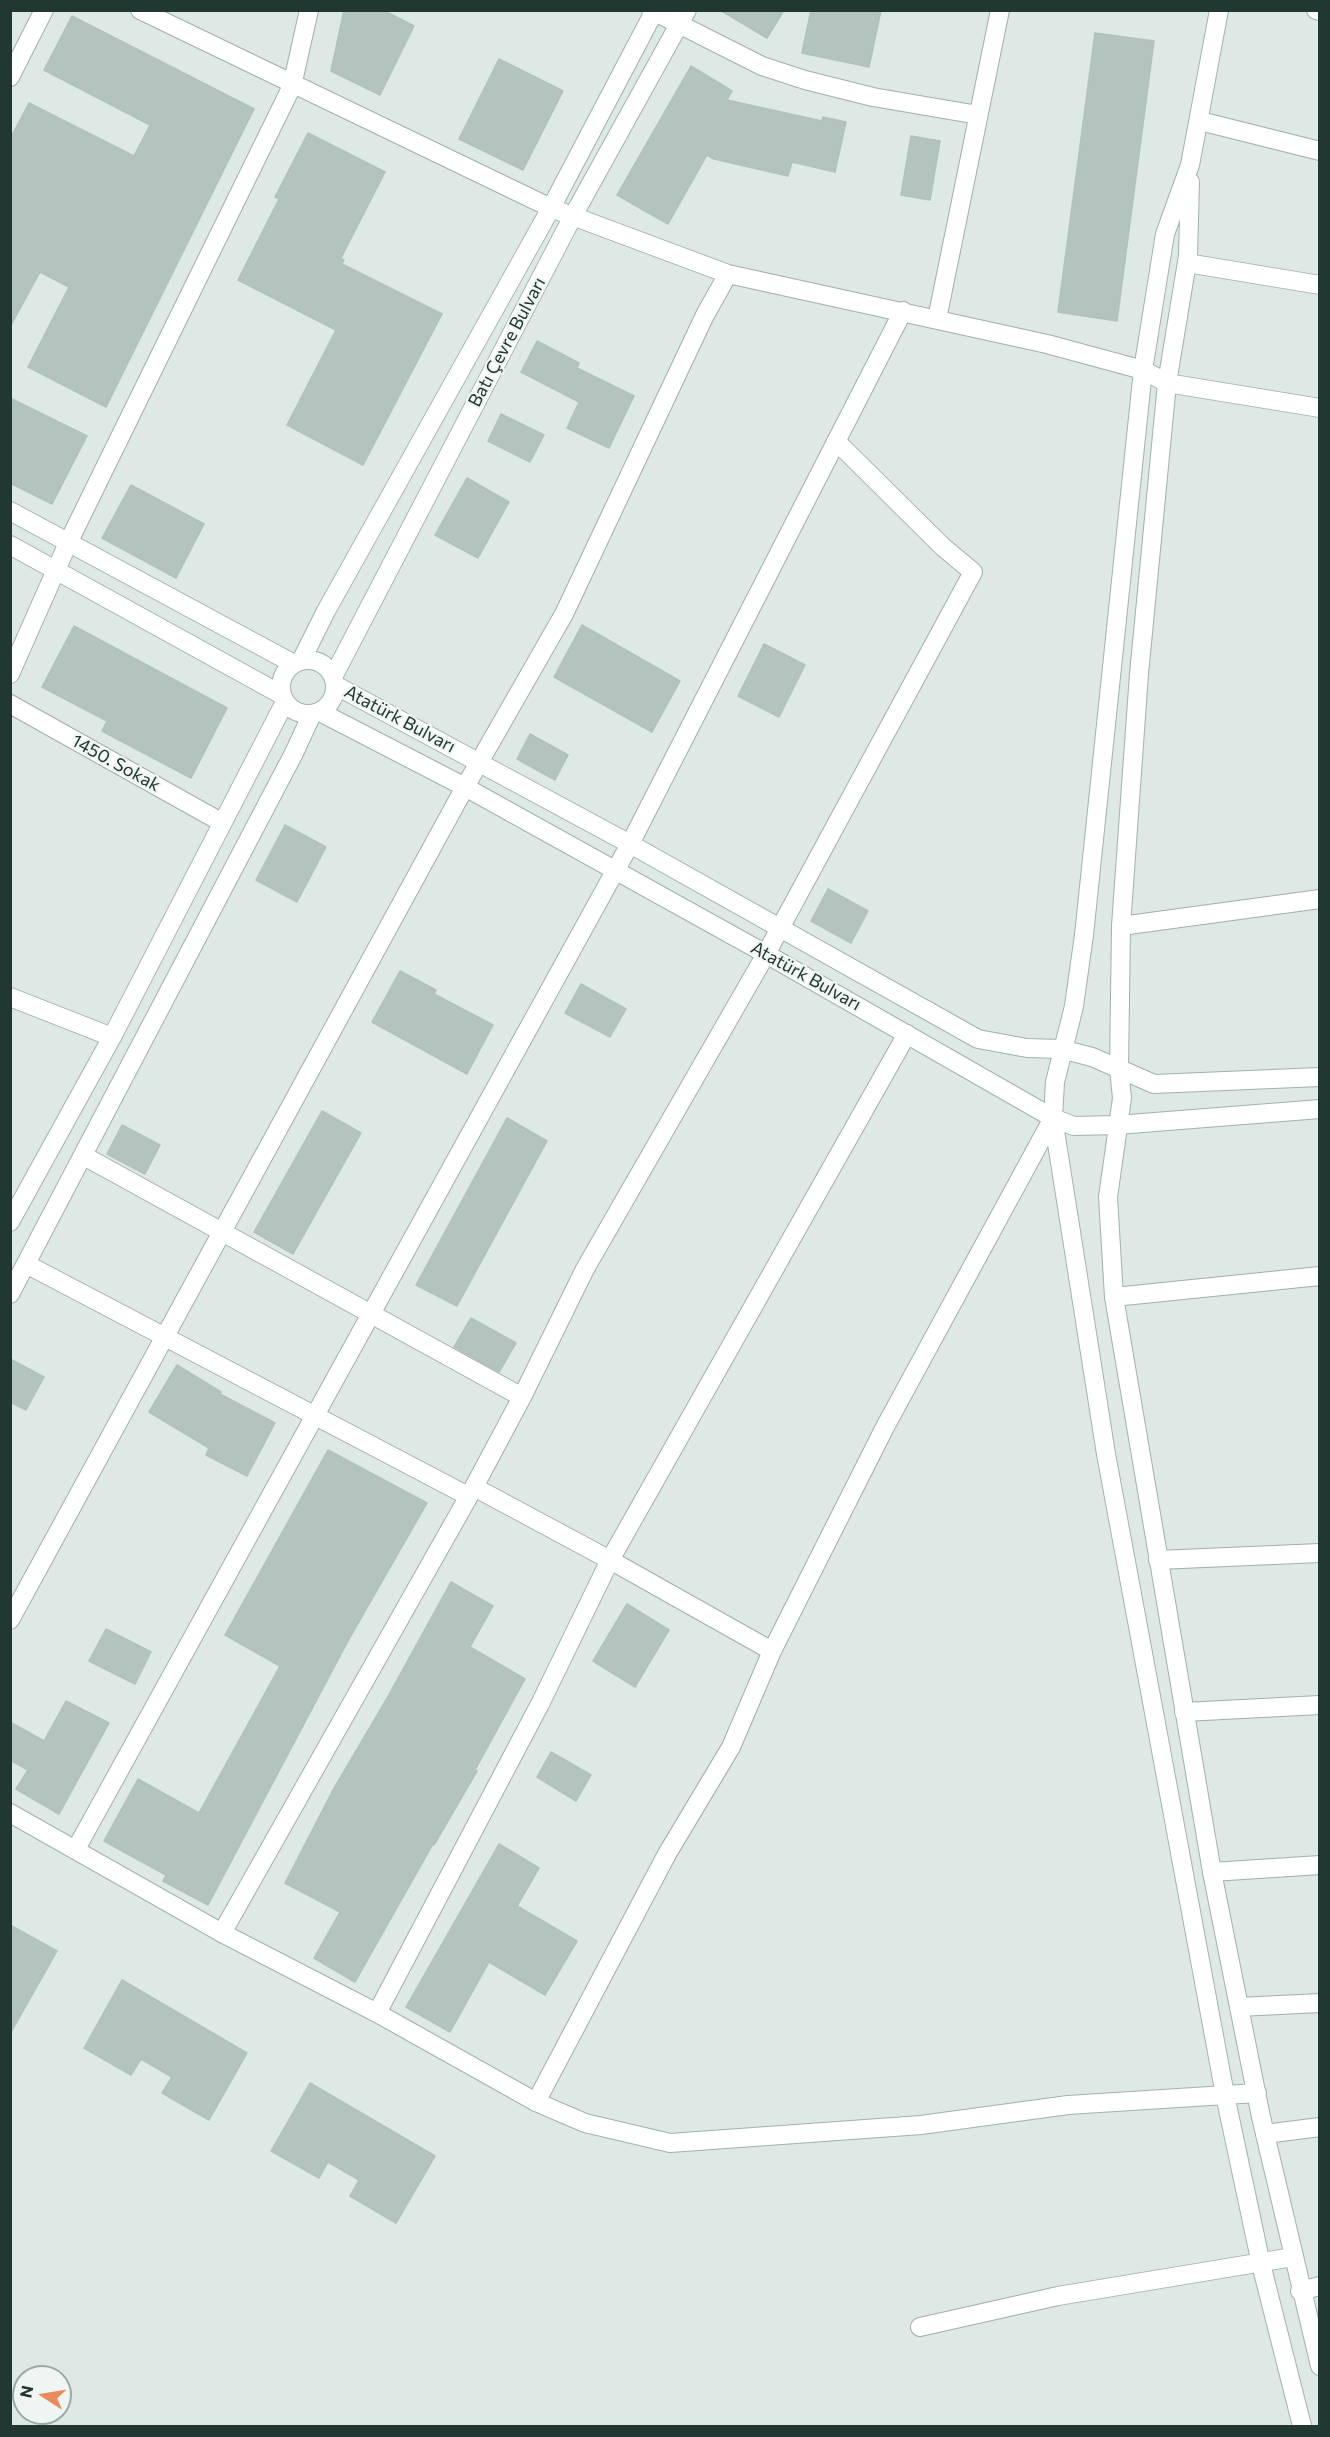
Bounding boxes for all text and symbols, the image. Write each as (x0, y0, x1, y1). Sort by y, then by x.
street label: Batı Çevre Bulvarı (464, 274, 550, 410)
street label: Atatürk Bulvarı (341, 681, 459, 757)
street label: 1450. Sokak (68, 730, 164, 796)
street label: Atatürk Bulvarı (747, 937, 865, 1015)
north arrow (12, 2365, 72, 2425)
text: N (15, 2384, 36, 2399)

